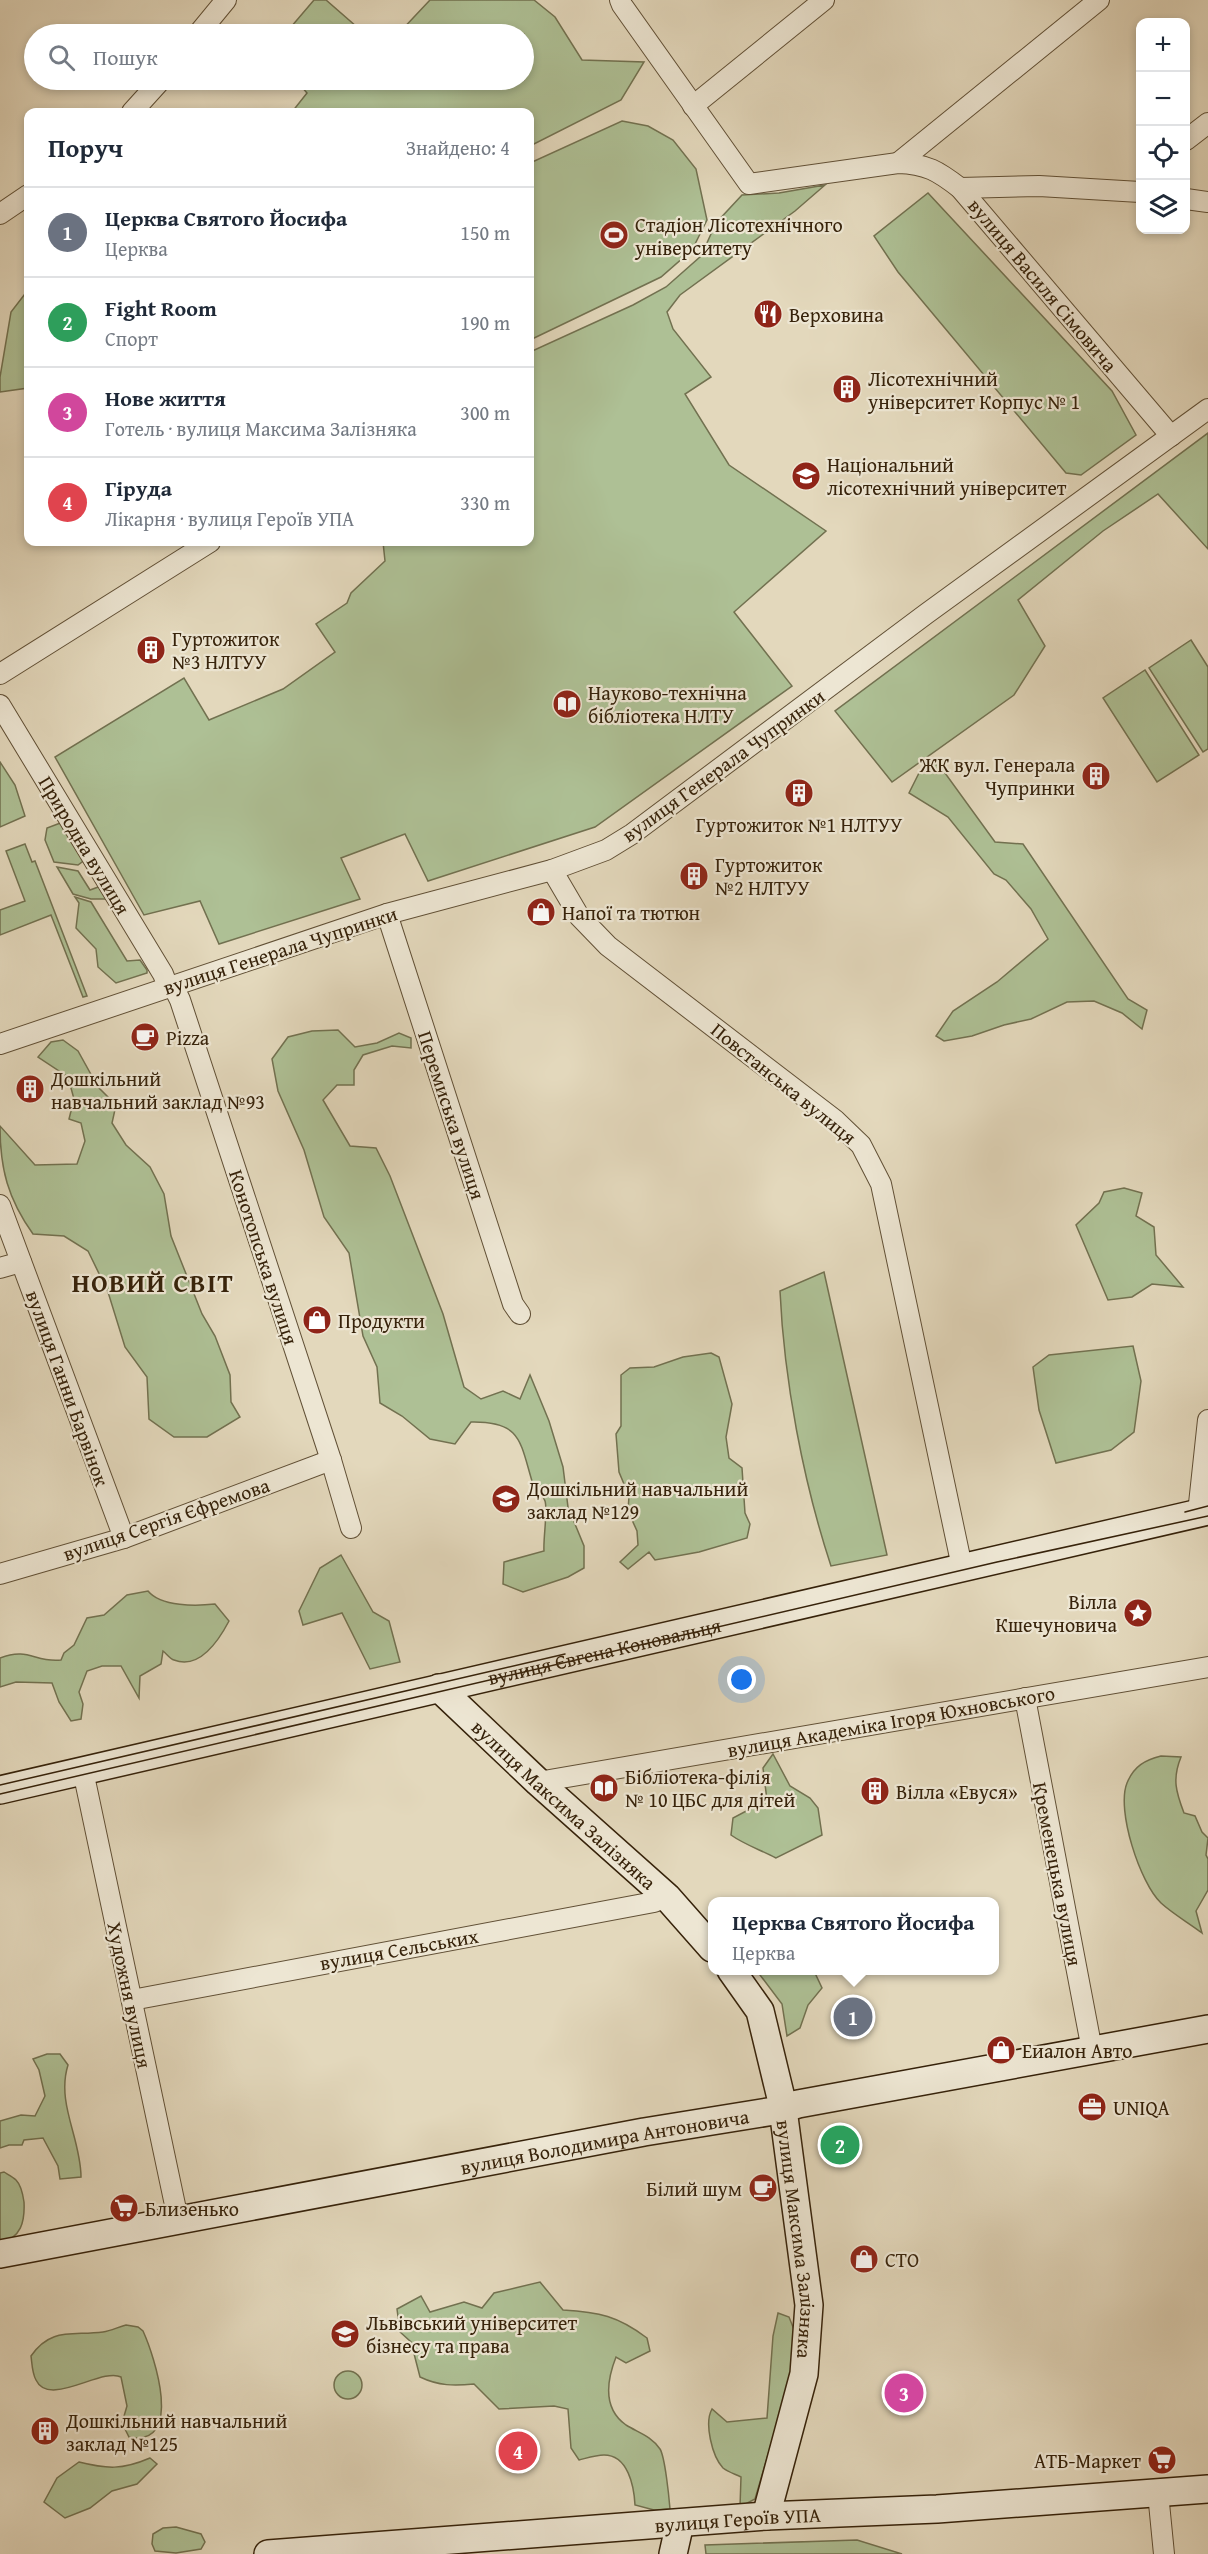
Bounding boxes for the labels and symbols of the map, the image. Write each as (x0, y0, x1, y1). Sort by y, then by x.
street label: вулиця Василя Сімовича (962, 192, 1125, 378)
place label: Стадіон Лісотехнічного університету (634, 210, 843, 262)
sports icon: Стадіон Лісотехнічного університету (598, 219, 630, 251)
restaurant icon: Верховина (752, 298, 784, 330)
place label: Верховина (789, 300, 884, 329)
place label: Лісотехнічний університет Корпус № 1 (867, 364, 1080, 416)
building icon: Лісотехнічний університет Корпус № 1 (831, 373, 863, 405)
place label: Національний лісотехнічний університет (827, 450, 1067, 502)
school or university icon: Національний лісотехнічний університет (790, 460, 822, 492)
place label: Гуртожиток №3 НЛТУУ (172, 624, 280, 676)
building icon: Гуртожиток №3 НЛТУУ (135, 634, 167, 666)
place label: Науково-технічна бібліотека НЛТУ (588, 678, 747, 730)
street label: вулиця Генерала Чупринки (616, 681, 830, 849)
library icon: Науково-технічна бібліотека НЛТУ (551, 688, 583, 720)
place label: ЖК вул. Генерала Чупринки (918, 750, 1075, 802)
building icon: ЖК вул. Генерала Чупринки (1080, 760, 1112, 792)
street label: Природна вулиця (32, 770, 138, 920)
building icon: Гуртожиток №1 НЛТУУ (783, 777, 815, 809)
place label: Гуртожиток №1 НЛТУУ (696, 810, 903, 839)
place label: Гуртожиток №2 НЛТУУ (715, 850, 823, 902)
building icon: Гуртожиток №2 НЛТУУ (678, 860, 710, 892)
shop icon: Напої та тютюн (525, 896, 557, 928)
street label: вулиця Генерала Чупринки (159, 898, 401, 1002)
place label: Напої та тютюн (562, 898, 701, 927)
street label: Повстанська вулиця (705, 1015, 863, 1151)
cafe icon: Pizza (129, 1021, 161, 1053)
place label: Pizza (166, 1023, 210, 1052)
street label: Перемиська вулиця (411, 1027, 493, 1203)
place label: Дошкільний навчальний заклад №93 (50, 1064, 265, 1116)
building icon: Дошкільний навчальний заклад №93 (14, 1073, 46, 1105)
street label: Конотопська вулиця (222, 1166, 306, 1348)
district label: НОВИЙ СВІТ (72, 1263, 234, 1302)
street label: вулиця Ганни Барвінок (19, 1286, 117, 1491)
shop icon: Продукти (301, 1304, 333, 1336)
place label: Продукти (338, 1306, 425, 1335)
street label: вулиця Сергія Єфремова (59, 1470, 274, 1568)
place label: Дошкільний навчальний заклад №129 (526, 1474, 749, 1526)
school or university icon: Дошкільний навчальний заклад №129 (490, 1483, 522, 1515)
place label: Вілла Кшечуновича (996, 1587, 1117, 1639)
place icon: Вілла Кшечуновича (1122, 1597, 1154, 1629)
street label: вулиця Євгена Коновальця (485, 1609, 724, 1691)
your location (727, 1665, 756, 1694)
street label: вулиця Академіка Ігоря Юхновського (725, 1678, 1057, 1764)
street label: вулиця Максима Залізняка (466, 1712, 663, 1896)
place label: Бібліотека-філія № 10 ЦБС для дітей (625, 1762, 795, 1814)
library icon: Бібліотека-філія № 10 ЦБС для дітей (588, 1772, 620, 1804)
building icon: Вілла «Евуся» (859, 1775, 891, 1807)
place label: Вілла «Евуся» (896, 1777, 1018, 1806)
street label: Кременецька вулиця (1026, 1780, 1090, 1968)
street label: Художня вулиця (100, 1919, 160, 2071)
street label: вулиця Сельських (318, 1921, 481, 1977)
pin: 1 (834, 1994, 872, 2040)
shop icon: Еиалон Авто (985, 2034, 1017, 2066)
place label: Еиалон Авто (1022, 2036, 1133, 2065)
office icon: UNIQA (1076, 2091, 1108, 2123)
place label: UNIQA (1113, 2093, 1170, 2122)
street label: вулиця Володимира Антоновича (458, 2101, 751, 2181)
street label: вулиця Максима Залізняка (770, 2118, 824, 2360)
pin: 2 (820, 2122, 860, 2168)
cafe icon: Білий шум (747, 2172, 779, 2204)
place label: Білий шум (646, 2174, 742, 2203)
supermarket icon: Близенько (108, 2192, 140, 2224)
place label: Близенько (145, 2194, 239, 2223)
shop icon: СТО (848, 2243, 880, 2275)
place label: СТО (885, 2245, 919, 2274)
place label: Львівський університет бізнесу та права (366, 2308, 577, 2360)
school or university icon: Львівський університет бізнесу та права (329, 2318, 361, 2350)
pin: 3 (884, 2370, 924, 2416)
place label: Дошкільний навчальний заклад №125 (65, 2406, 288, 2458)
building icon: Дошкільний навчальний заклад №125 (29, 2415, 61, 2447)
pin: 4 (498, 2428, 538, 2474)
supermarket icon: АТБ-Маркет (1146, 2444, 1178, 2476)
place label: АТБ-Маркет (1034, 2446, 1141, 2475)
street label: вулиця Героїв УПА (654, 2499, 821, 2539)

